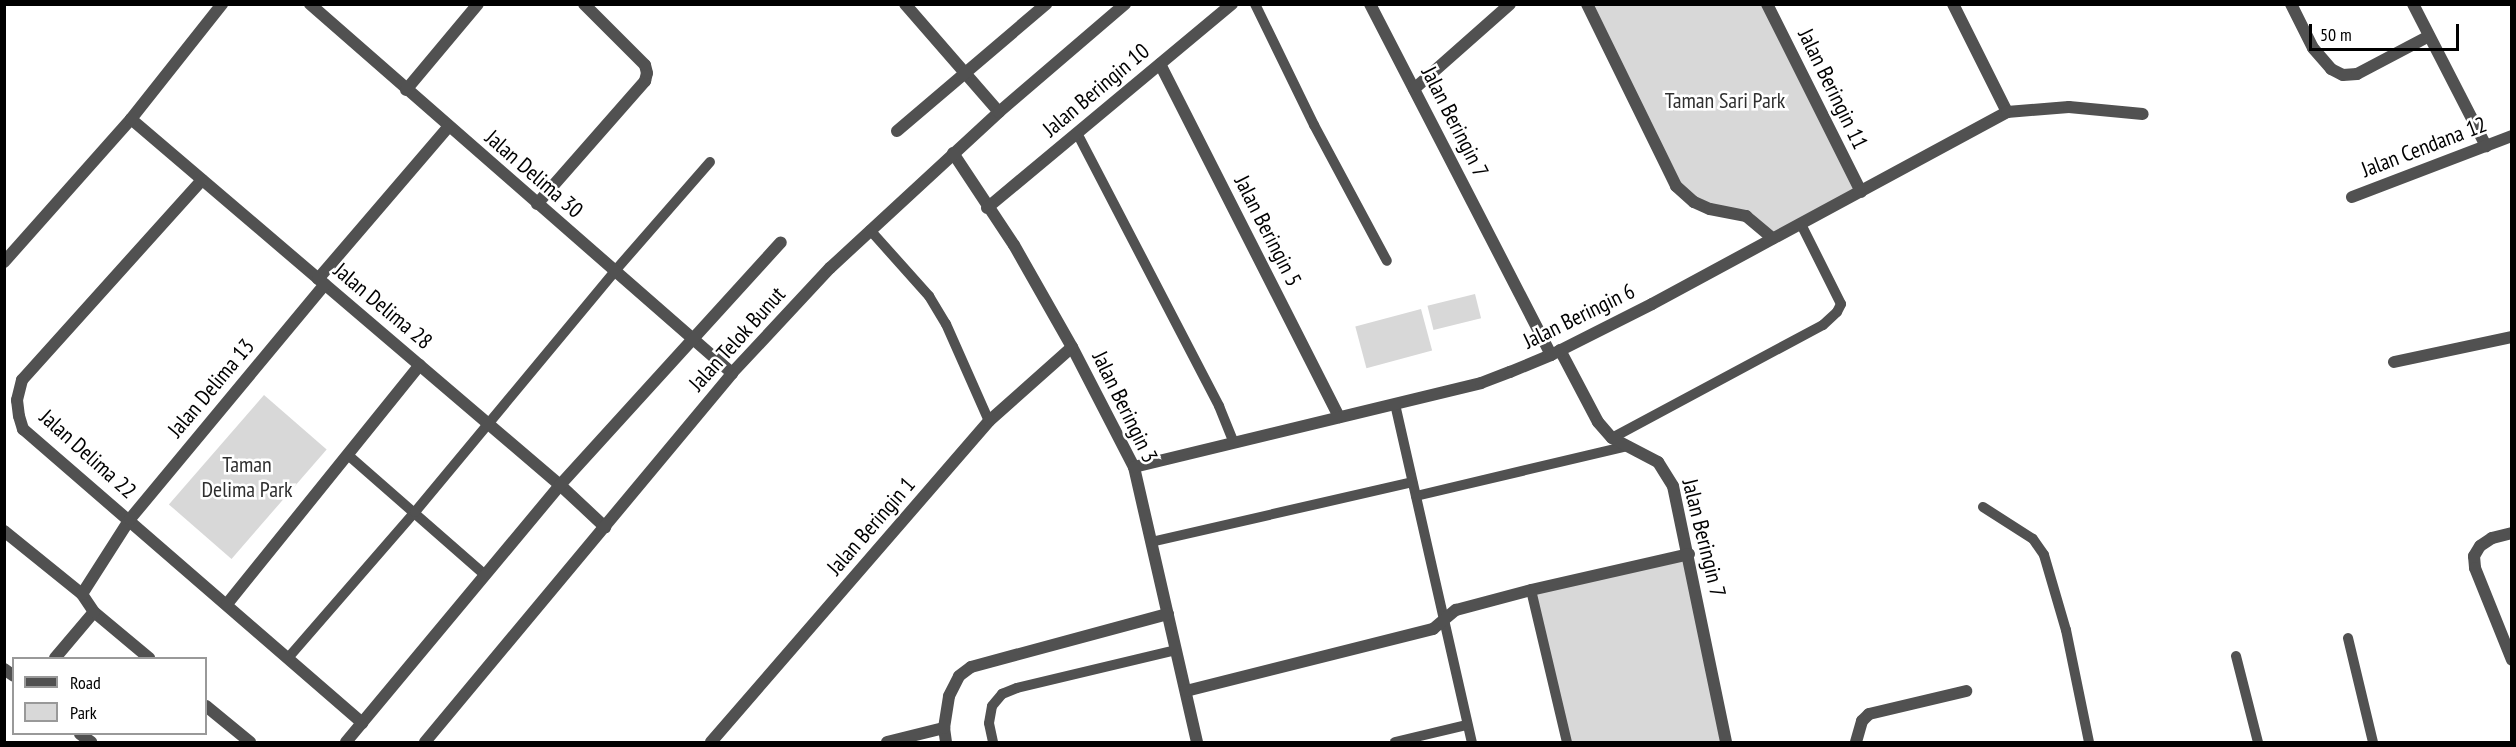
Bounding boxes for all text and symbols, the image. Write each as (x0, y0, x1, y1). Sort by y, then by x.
scale bar (2312, 12, 2462, 50)
text: 50 m (2320, 23, 2352, 46)
street label: Jalan Beringin 11 (1792, 24, 1874, 154)
street label: Jalan Beringin 10 (1037, 38, 1155, 142)
street label: Jalan Beringin 7 (1416, 62, 1494, 182)
park label: Taman Sari Park (1665, 88, 1785, 114)
street label: Jalan Cendana 12 (2358, 111, 2490, 183)
street label: Jalan Delima 30 (480, 125, 588, 223)
street label: Jalan Beringin 5 (1229, 171, 1307, 291)
street label: Jalan Delima 28 (328, 257, 438, 355)
street label: Jalan Beringin 6 (1519, 278, 1639, 354)
street label: Jalan Telok Bunut (683, 281, 791, 397)
street label: Jalan Delima 13 (162, 333, 260, 443)
street label: Jalan Beringin 3 (1087, 347, 1163, 467)
street label: Jalan Delima 22 (34, 404, 142, 504)
park label: Taman Delima Park (201, 451, 293, 502)
street label: Jalan Beringin 1 (821, 472, 921, 580)
street label: Jalan Beringin 7 (1677, 476, 1731, 600)
legend (12, 657, 207, 735)
text: Road (70, 671, 101, 694)
text: Park (70, 701, 97, 724)

